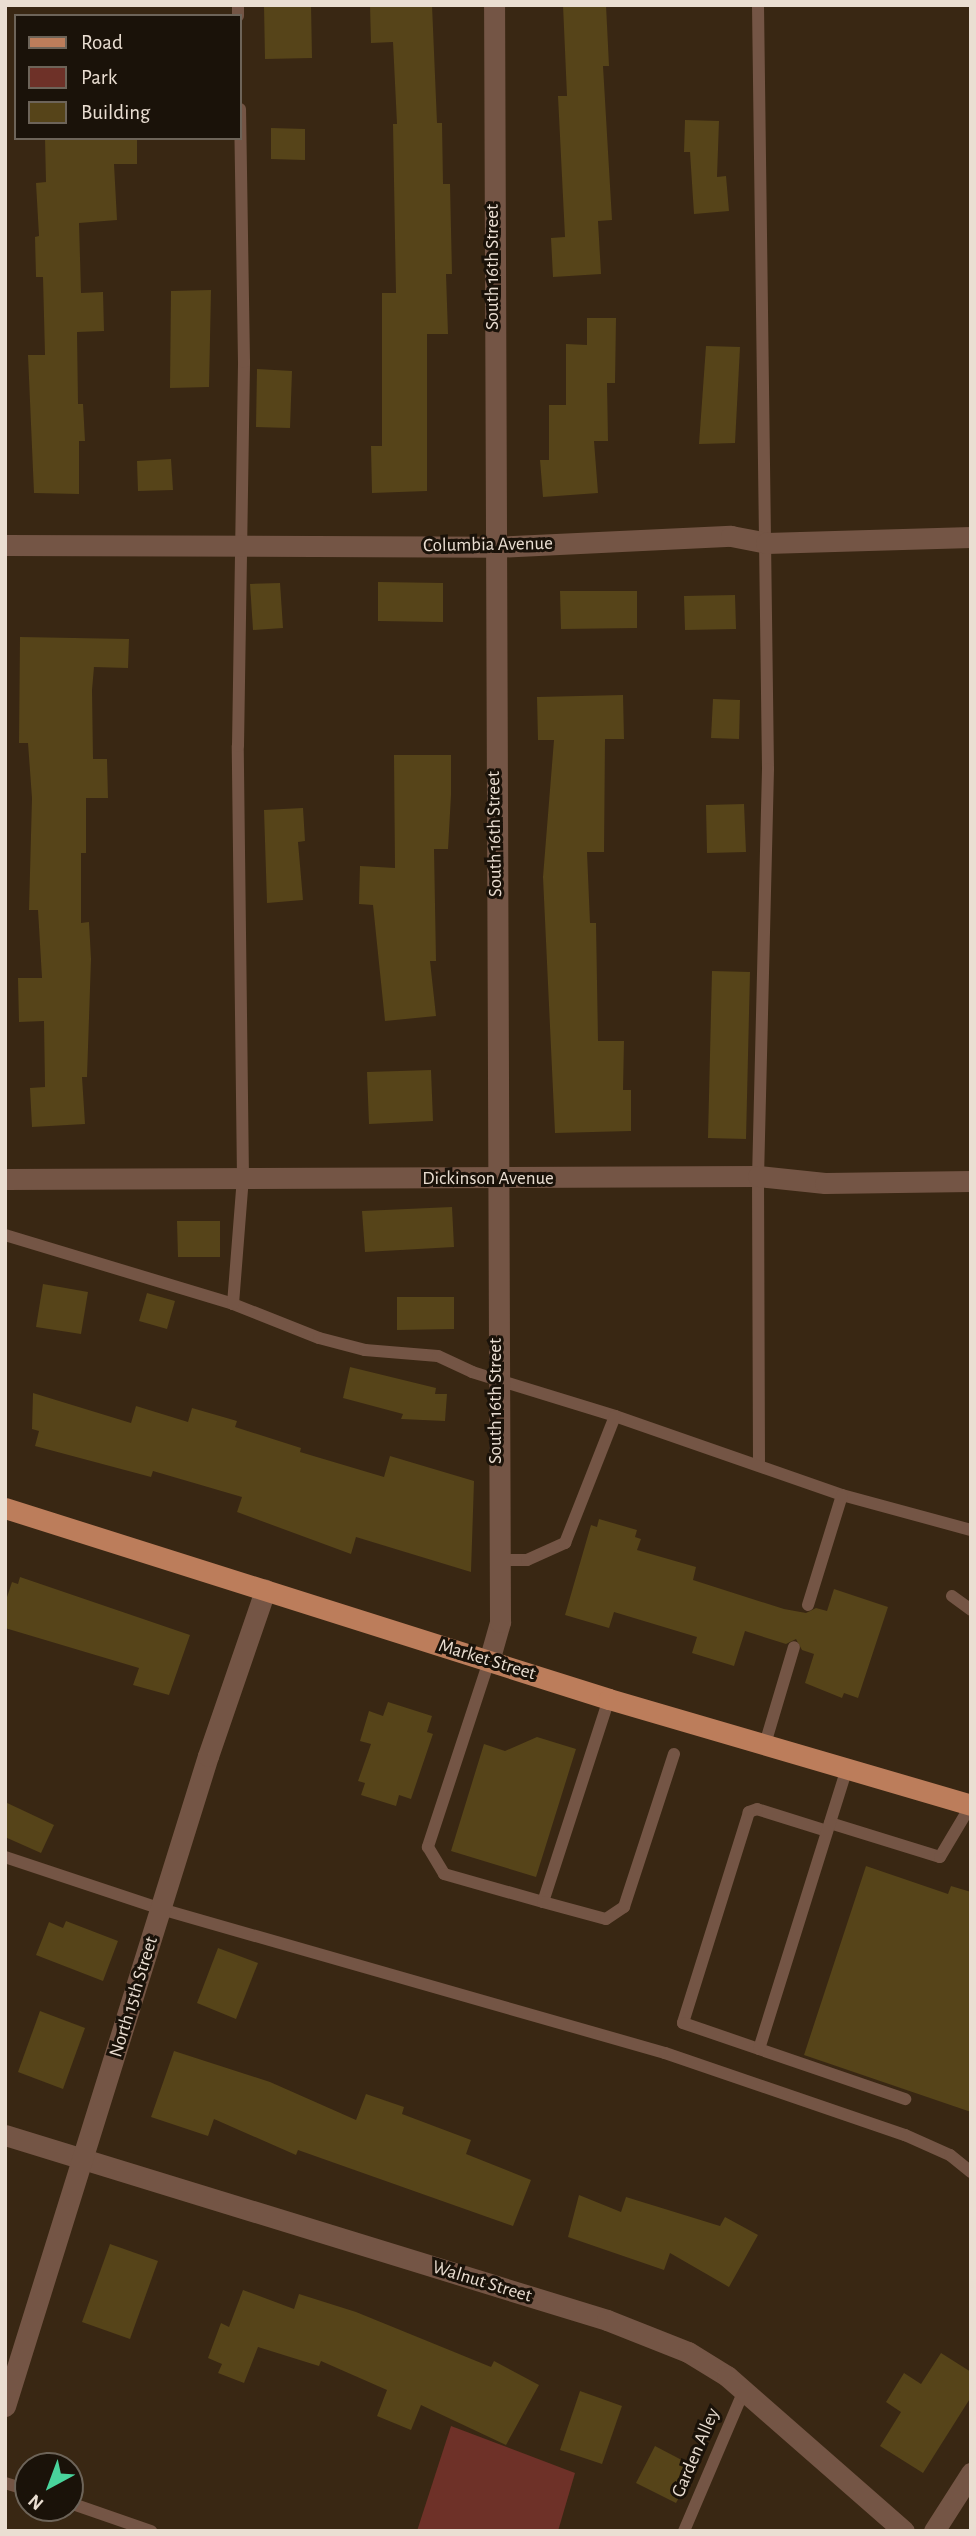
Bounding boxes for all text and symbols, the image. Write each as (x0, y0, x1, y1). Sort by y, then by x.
legend (14, 14, 242, 140)
text: Road (81, 32, 123, 53)
text: Park (81, 67, 117, 88)
text: Building (81, 102, 150, 123)
street label: South 16th Street (482, 204, 504, 330)
street label: Columbia Avenue (423, 532, 553, 558)
street label: South 16th Street (483, 771, 507, 897)
street label: Dickinson Avenue (422, 1168, 554, 1190)
street label: South 16th Street (485, 1338, 507, 1464)
street label: Market Street (436, 1634, 538, 1686)
street label: North 15th Street (105, 1934, 163, 2060)
street label: Walnut Street (429, 2256, 535, 2308)
street label: Garden Alley (667, 2405, 725, 2501)
north arrow (14, 2452, 84, 2522)
text: N (25, 2490, 47, 2513)

